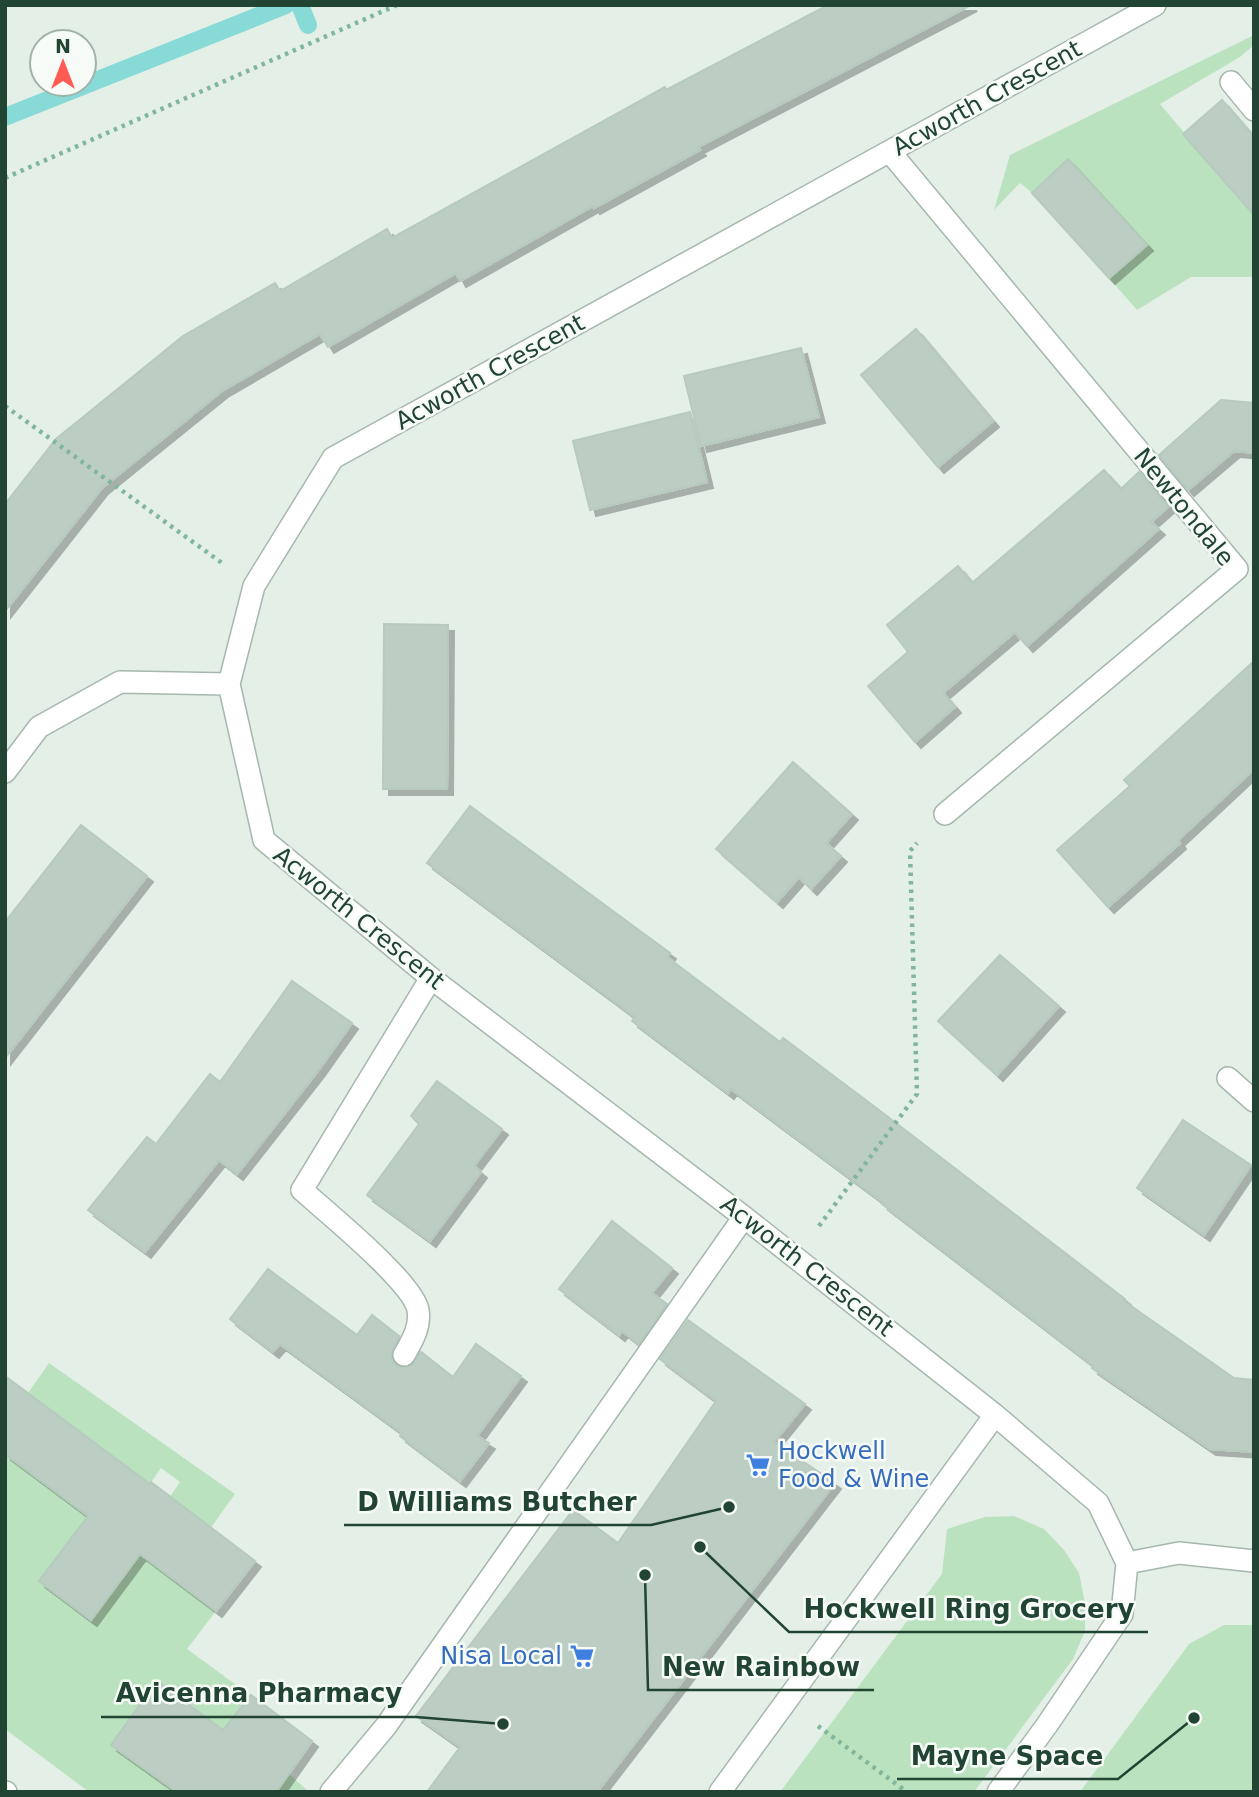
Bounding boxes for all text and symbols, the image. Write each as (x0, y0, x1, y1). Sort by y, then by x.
north arrow (28, 28, 98, 98)
street label: Acworth Crescent (888, 34, 1086, 162)
text: N (55, 35, 71, 57)
street label: Acworth Crescent (391, 308, 589, 436)
street label: Newtondale (1128, 443, 1240, 571)
street label: Acworth Crescent (268, 841, 450, 995)
street label: Acworth Crescent (715, 1190, 899, 1342)
place label: Hockwell Food & Wine (778, 1437, 929, 1493)
supermarket icon: Hockwell Food & Wine (744, 1451, 772, 1479)
callout: D Williams Butcher (344, 1478, 651, 1525)
text: D Williams Butcher (357, 1487, 637, 1517)
callout: Hockwell Ring Grocery (789, 1585, 1148, 1632)
text: Hockwell Ring Grocery (804, 1594, 1134, 1624)
place label: Nisa Local (440, 1642, 562, 1670)
supermarket icon: Nisa Local (568, 1642, 596, 1670)
callout: New Rainbow (648, 1643, 874, 1690)
text: New Rainbow (662, 1652, 860, 1682)
callout: Avicenna Pharmacy (101, 1670, 416, 1717)
text: Avicenna Pharmacy (116, 1678, 402, 1708)
callout: Mayne Space (897, 1732, 1118, 1779)
text: Mayne Space (911, 1741, 1103, 1771)

